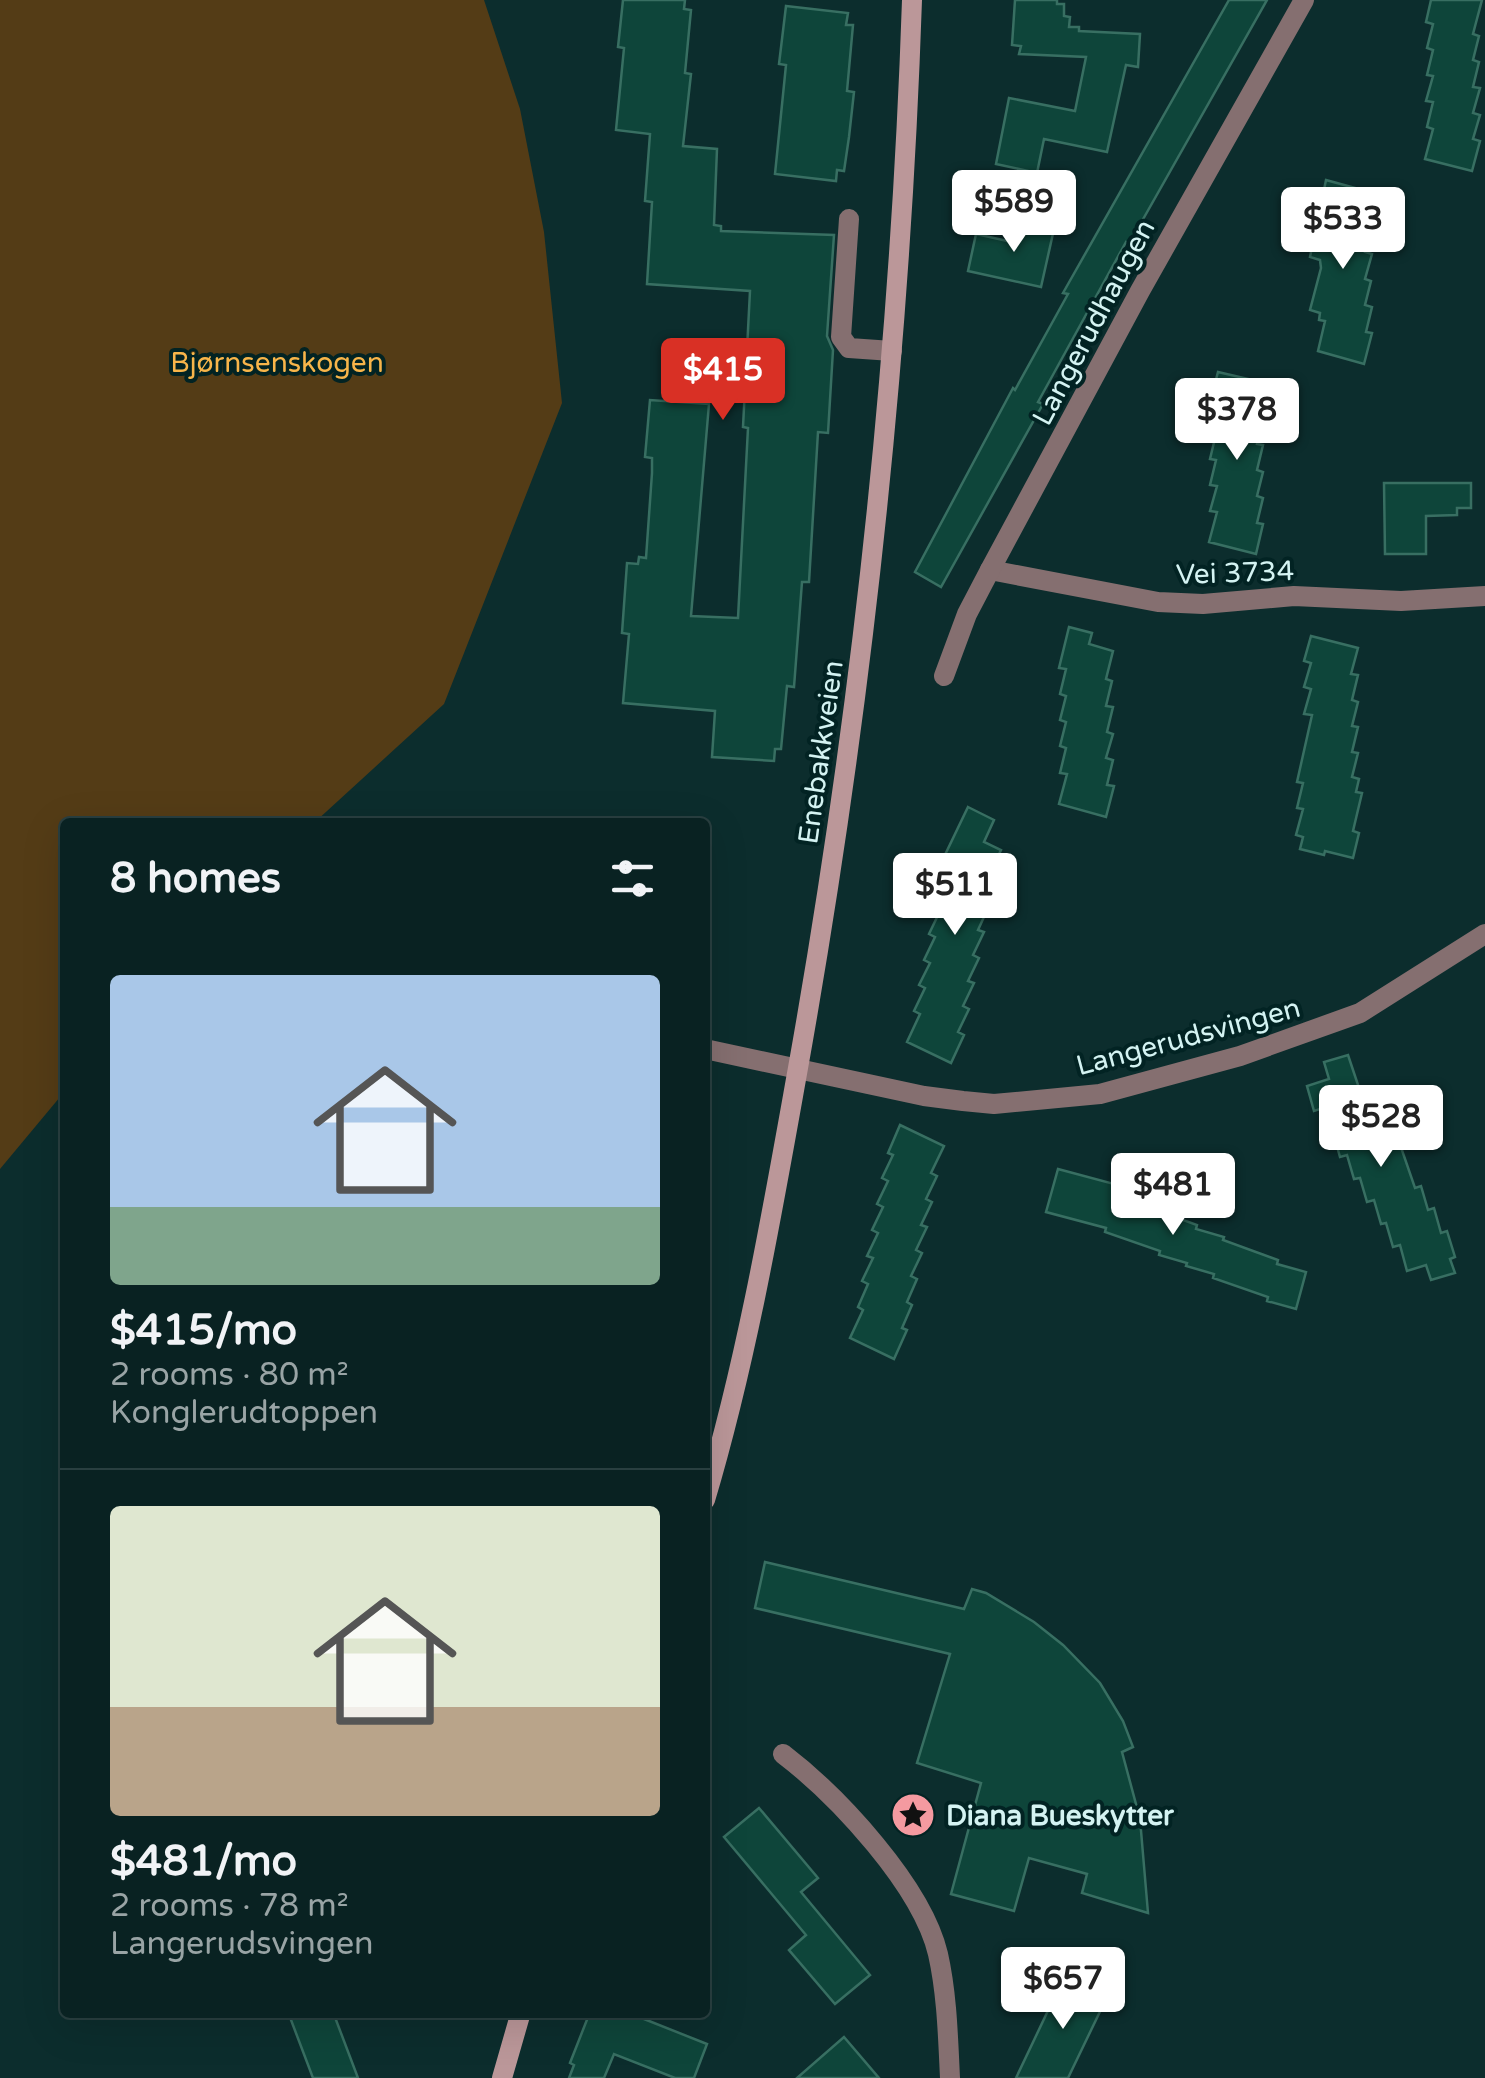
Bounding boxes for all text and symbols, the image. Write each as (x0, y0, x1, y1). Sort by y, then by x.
pin: $589 (955, 170, 1073, 255)
text: $589 (974, 183, 1054, 221)
pin: $533 (1284, 187, 1402, 272)
text: $533 (1303, 200, 1383, 238)
street label: Langerudhaugen (1025, 214, 1162, 431)
pin: $415 (664, 338, 782, 423)
park label: Bjørnsenskogen (170, 346, 384, 380)
text: $415 (683, 351, 763, 389)
pin: $378 (1178, 378, 1296, 463)
text: $378 (1197, 391, 1277, 429)
street label: Vei 3734 (1175, 554, 1295, 592)
street label: Enebakkveien (791, 658, 851, 846)
icon: filters (605, 851, 660, 906)
text: 8 homes (110, 853, 281, 904)
pin: $511 (896, 853, 1014, 938)
text: $511 (915, 866, 995, 904)
street label: Langerudsvingen (1072, 991, 1304, 1083)
icon: home (295, 1040, 475, 1220)
pin: $528 (1322, 1085, 1440, 1170)
text: $528 (1341, 1098, 1421, 1136)
pin: $481 (1114, 1153, 1232, 1238)
text: $481 (1133, 1166, 1213, 1204)
text: $415/mo (110, 1305, 297, 1356)
text: 2 rooms · 80 m² (110, 1356, 349, 1394)
text: Konglerudtoppen (110, 1394, 378, 1432)
icon: home (295, 1571, 475, 1751)
place icon: Diana Bueskytter (890, 1792, 936, 1838)
place label: Diana Bueskytter (946, 1799, 1175, 1833)
text: $481/mo (110, 1836, 297, 1887)
text: 2 rooms · 78 m² (110, 1887, 349, 1925)
text: Langerudsvingen (110, 1925, 374, 1963)
pin: $657 (1004, 1947, 1122, 2032)
text: $657 (1023, 1960, 1103, 1998)

